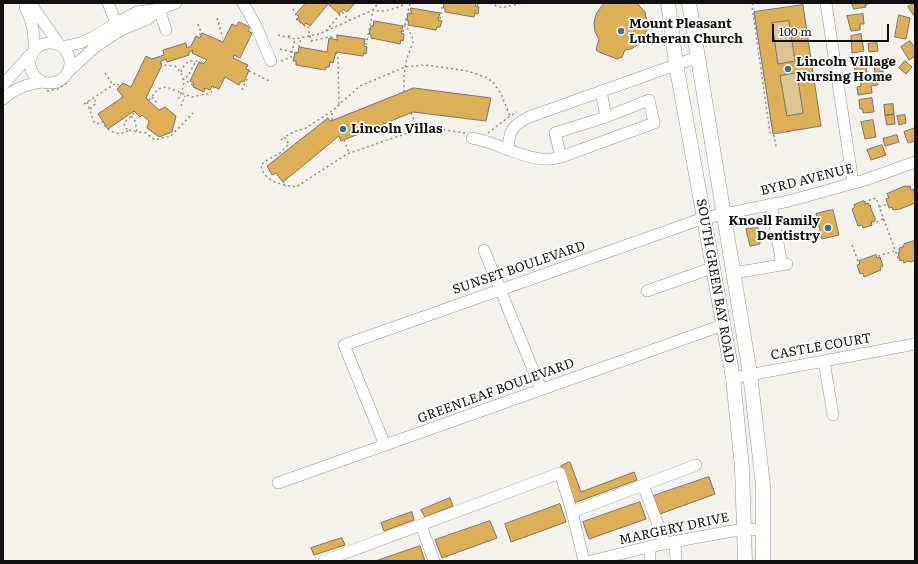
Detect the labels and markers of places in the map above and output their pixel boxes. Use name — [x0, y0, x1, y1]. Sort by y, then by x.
place label: Mount Pleasant Lutheran Church — [629, 16, 743, 47]
marker: Mount Pleasant Lutheran Church — [616, 26, 626, 36]
place label: Lincoln Village Nursing Home — [796, 54, 896, 85]
marker: Lincoln Village Nursing Home — [783, 64, 793, 74]
place label: Lincoln Villas — [351, 121, 442, 137]
marker: Lincoln Villas — [338, 124, 348, 134]
place label: Knoell Family Dentistry — [728, 213, 820, 244]
marker: Knoell Family Dentistry — [823, 223, 833, 233]

